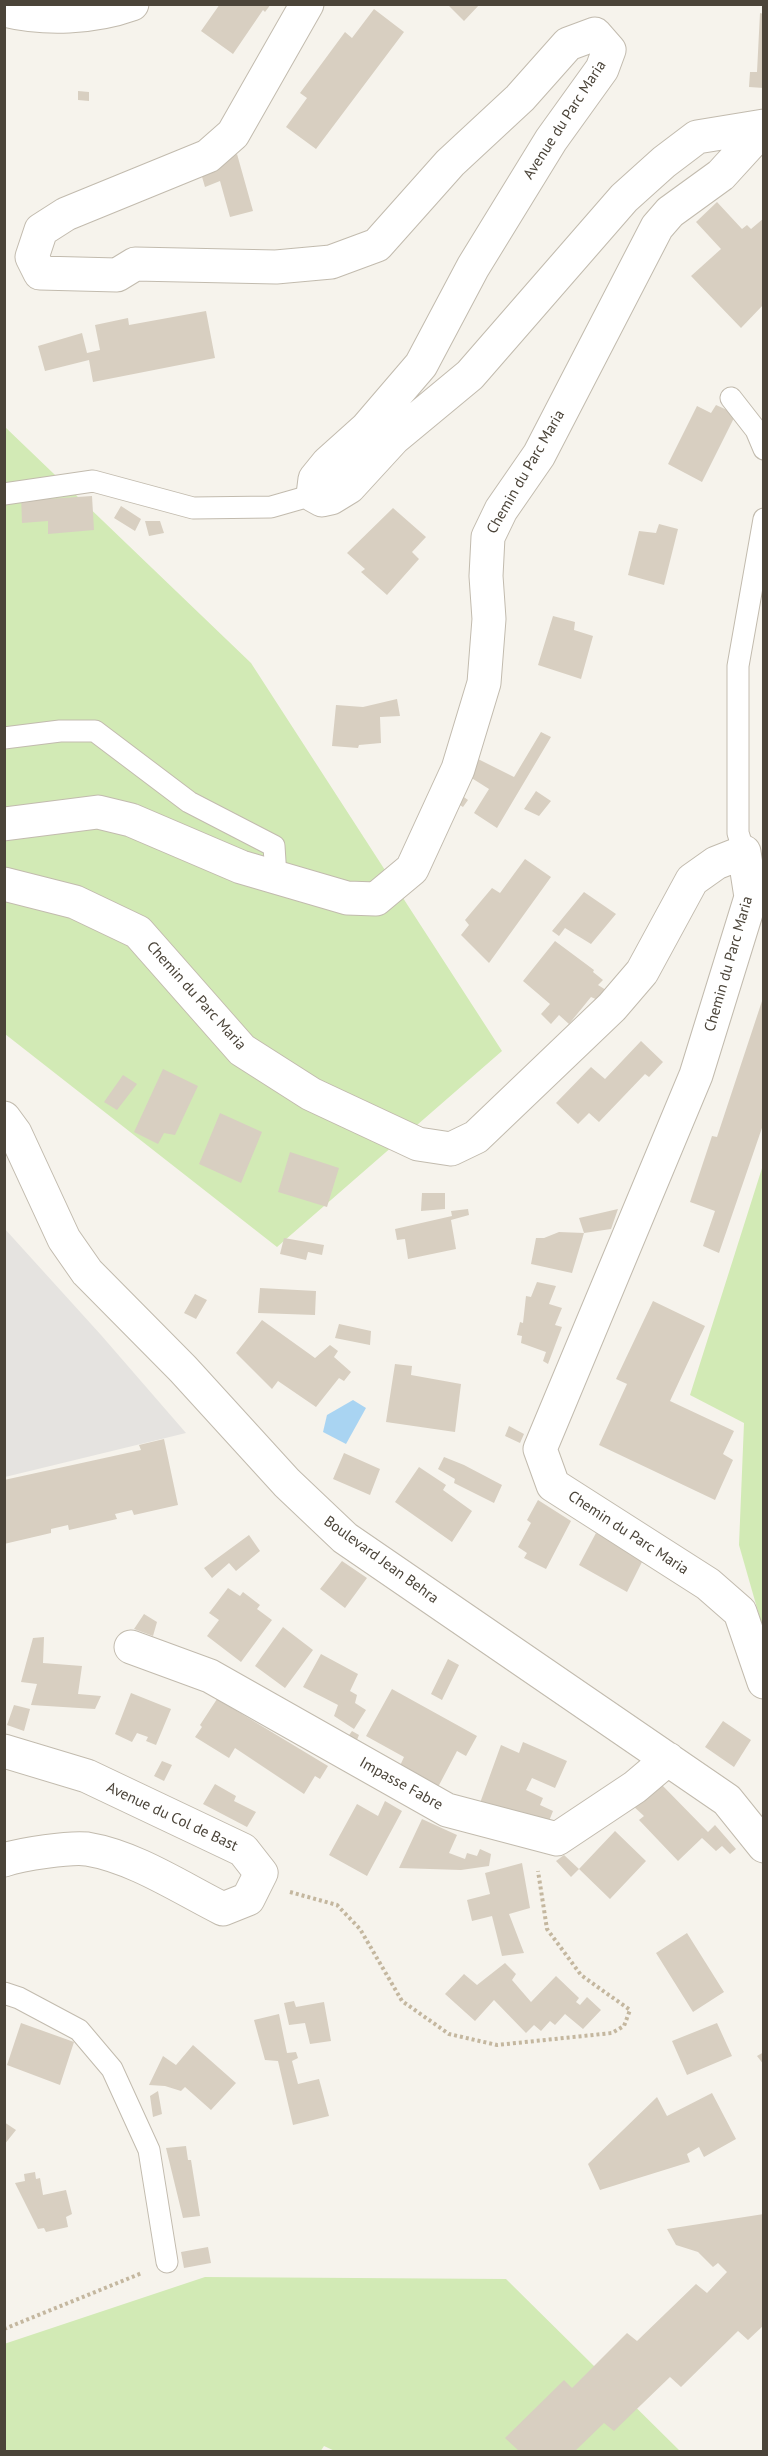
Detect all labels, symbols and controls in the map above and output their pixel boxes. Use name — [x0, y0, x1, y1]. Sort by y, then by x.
street label: Avenue du Parc Maria — [520, 57, 610, 183]
street label: Chemin du Parc Maria — [483, 407, 569, 537]
street label: Chemin du Parc Maria — [701, 894, 757, 1034]
street label: Chemin du Parc Maria — [142, 938, 250, 1054]
street label: Chemin du Parc Maria — [564, 1487, 692, 1579]
street label: Boulevard Jean Behra — [320, 1512, 442, 1608]
street label: Impasse Fabre — [356, 1754, 446, 1814]
street label: Avenue du Col de Bast — [103, 1779, 241, 1855]

